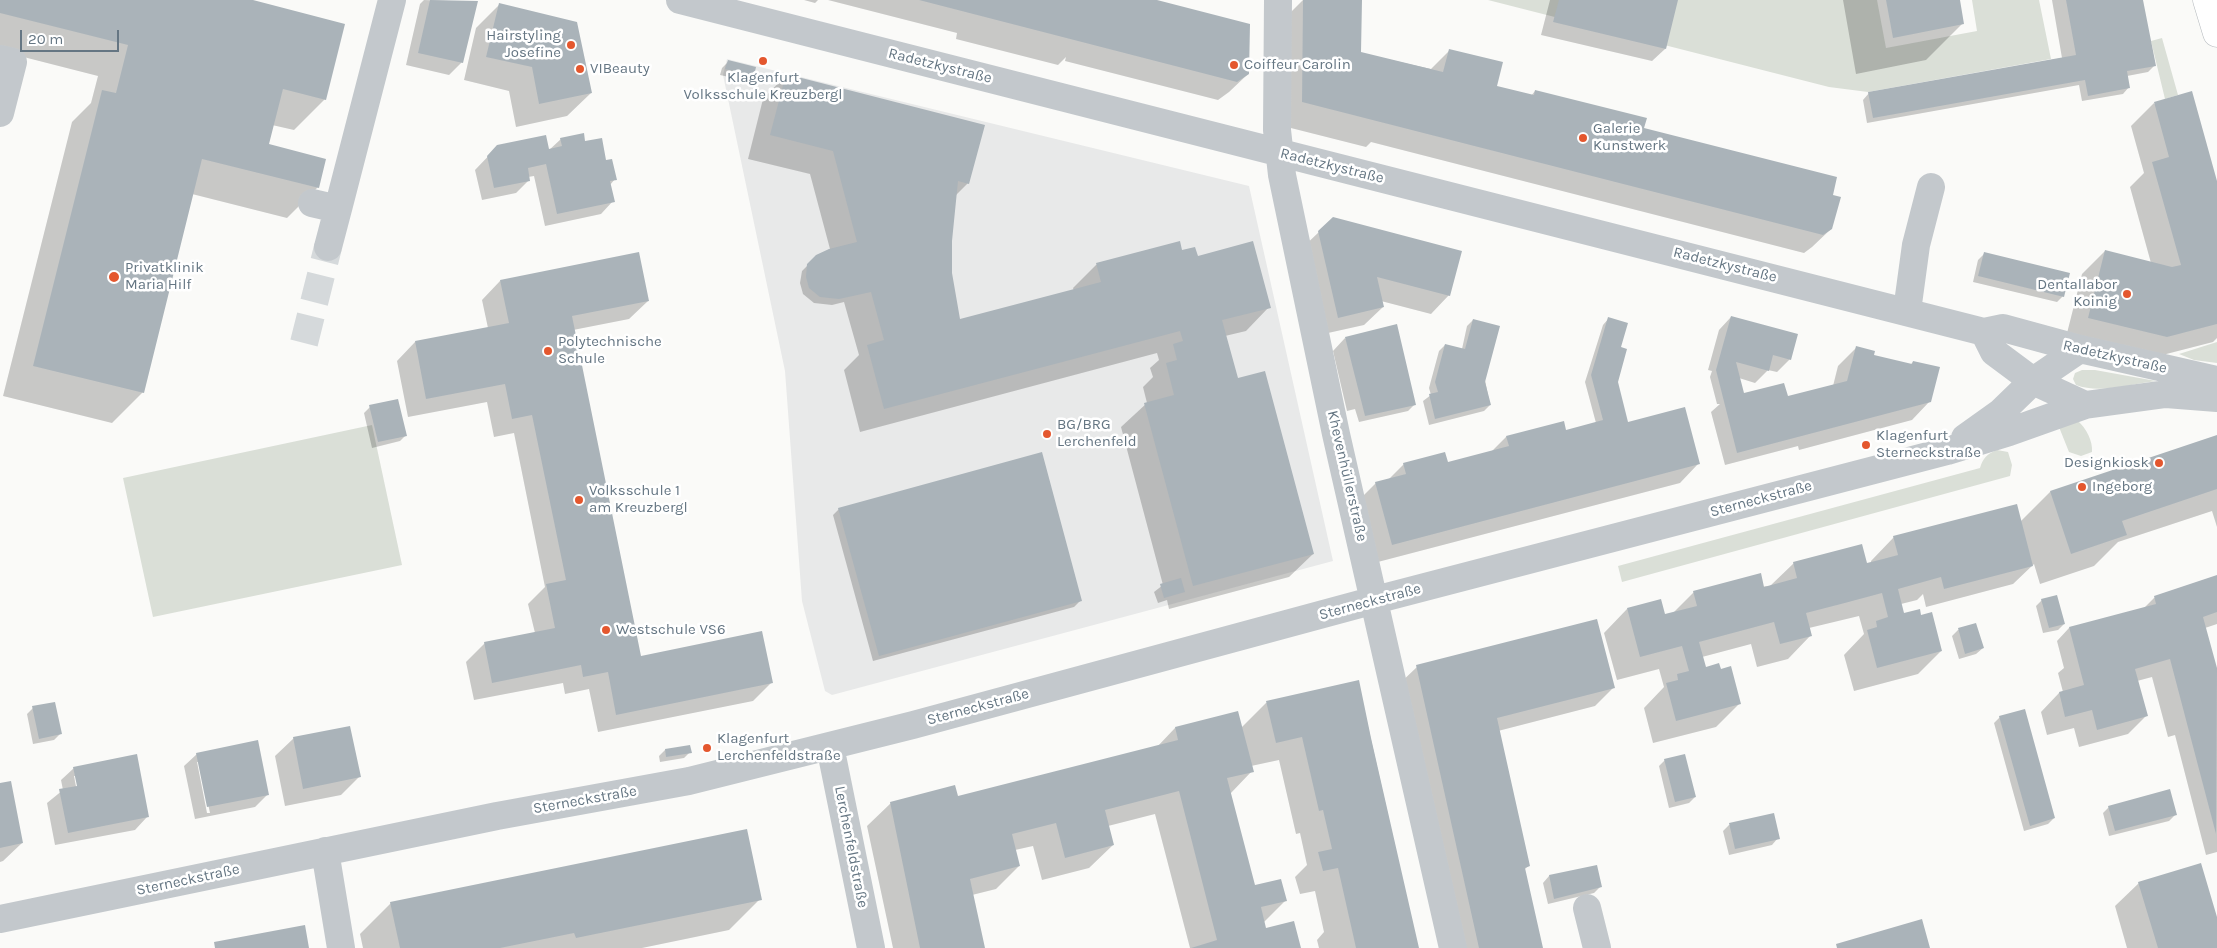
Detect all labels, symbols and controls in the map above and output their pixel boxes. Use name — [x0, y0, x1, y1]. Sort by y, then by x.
scale bar — [22, 20, 121, 52]
place label: Hairstyling Josefine — [486, 27, 561, 62]
text: 20 m — [28, 30, 63, 48]
marker: Hairstyling Josefine — [565, 39, 577, 51]
street label: Radetzkystraße — [886, 44, 994, 88]
marker: Klagenfurt Volksschule Kreuzbergl — [757, 55, 769, 67]
place label: Coiffeur Carolin — [1244, 56, 1351, 74]
marker: Coiffeur Carolin — [1228, 59, 1240, 71]
place label: VIBeauty — [590, 60, 650, 78]
marker: VIBeauty — [574, 63, 586, 75]
place label: Klagenfurt Volksschule Kreuzbergl — [684, 69, 842, 104]
place label: Galerie Kunstwerk — [1593, 120, 1666, 155]
marker: Galerie Kunstwerk — [1577, 132, 1589, 144]
street label: Radetzkystraße — [1278, 144, 1386, 188]
street label: Radetzkystraße — [1671, 243, 1779, 287]
place label: Privatklinik Maria Hilf — [125, 259, 204, 294]
marker: Privatklinik Maria Hilf — [107, 270, 121, 284]
place label: Dentallabor Koinig — [2037, 276, 2117, 311]
marker: Dentallabor Koinig — [2121, 288, 2133, 300]
place label: Polytechnische Schule — [558, 333, 662, 368]
street label: Radetzkystraße — [2061, 336, 2169, 378]
marker: Polytechnische Schule — [542, 345, 554, 357]
street label: Khevenhüllerstraße — [1323, 409, 1371, 543]
place label: BG/BRG Lerchenfeld — [1057, 416, 1137, 451]
place label: Klagenfurt Sterneckstraße — [1876, 427, 1981, 462]
marker: BG/BRG Lerchenfeld — [1041, 428, 1053, 440]
marker: Klagenfurt Sterneckstraße — [1860, 439, 1872, 451]
place label: Designkiosk — [2064, 454, 2149, 472]
marker: Designkiosk — [2153, 457, 2165, 469]
street label: Sterneckstraße — [1708, 477, 1814, 521]
place label: Ingeborg — [2092, 478, 2152, 496]
marker: Ingeborg — [2076, 481, 2088, 493]
place label: Volksschule 1 am Kreuzbergl — [589, 482, 688, 517]
marker: Volksschule 1 am Kreuzbergl — [573, 494, 585, 506]
street label: Sterneckstraße — [1317, 580, 1423, 624]
place label: Westschule VS6 — [616, 621, 725, 639]
marker: Westschule VS6 — [600, 624, 612, 636]
street label: Sterneckstraße — [925, 685, 1031, 729]
place label: Klagenfurt Lerchenfeldstraße — [717, 730, 841, 765]
marker: Klagenfurt Lerchenfeldstraße — [701, 742, 713, 754]
street label: Sterneckstraße — [532, 782, 638, 818]
street label: Lerchenfeldstraße — [830, 785, 872, 909]
street label: Sterneckstraße — [135, 860, 241, 900]

